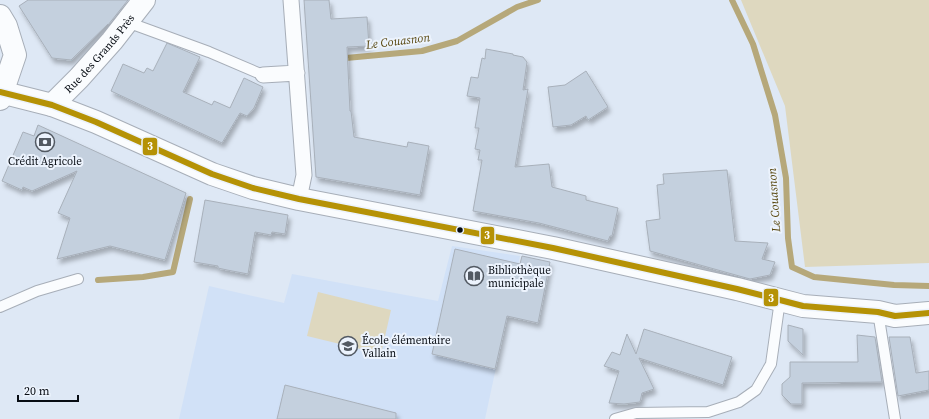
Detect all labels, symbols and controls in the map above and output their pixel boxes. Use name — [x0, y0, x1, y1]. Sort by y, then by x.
street label: Rue des Grands Près — [61, 11, 138, 96]
water label: Le Couasnon — [364, 29, 431, 53]
bank icon: Crédit Agricole — [34, 131, 56, 153]
line badge: 3 — [142, 137, 158, 156]
text: 3 — [147, 139, 153, 154]
place label: Crédit Agricole — [8, 154, 82, 169]
water label: Le Couasnon — [764, 167, 784, 234]
unlabelled marker — [455, 225, 465, 235]
line badge: 3 — [480, 226, 495, 245]
text: 3 — [484, 228, 490, 243]
place label: Bibliothèque municipale — [488, 263, 551, 291]
library icon: Bibliothèque municipale — [463, 265, 485, 287]
line badge: 3 — [763, 288, 779, 307]
text: 3 — [768, 291, 774, 306]
place label: École élémentaire Vallain — [362, 333, 451, 361]
school or university icon: École élémentaire Vallain — [337, 335, 359, 357]
scale bar — [18, 377, 78, 403]
text: 20 m — [24, 383, 50, 399]

